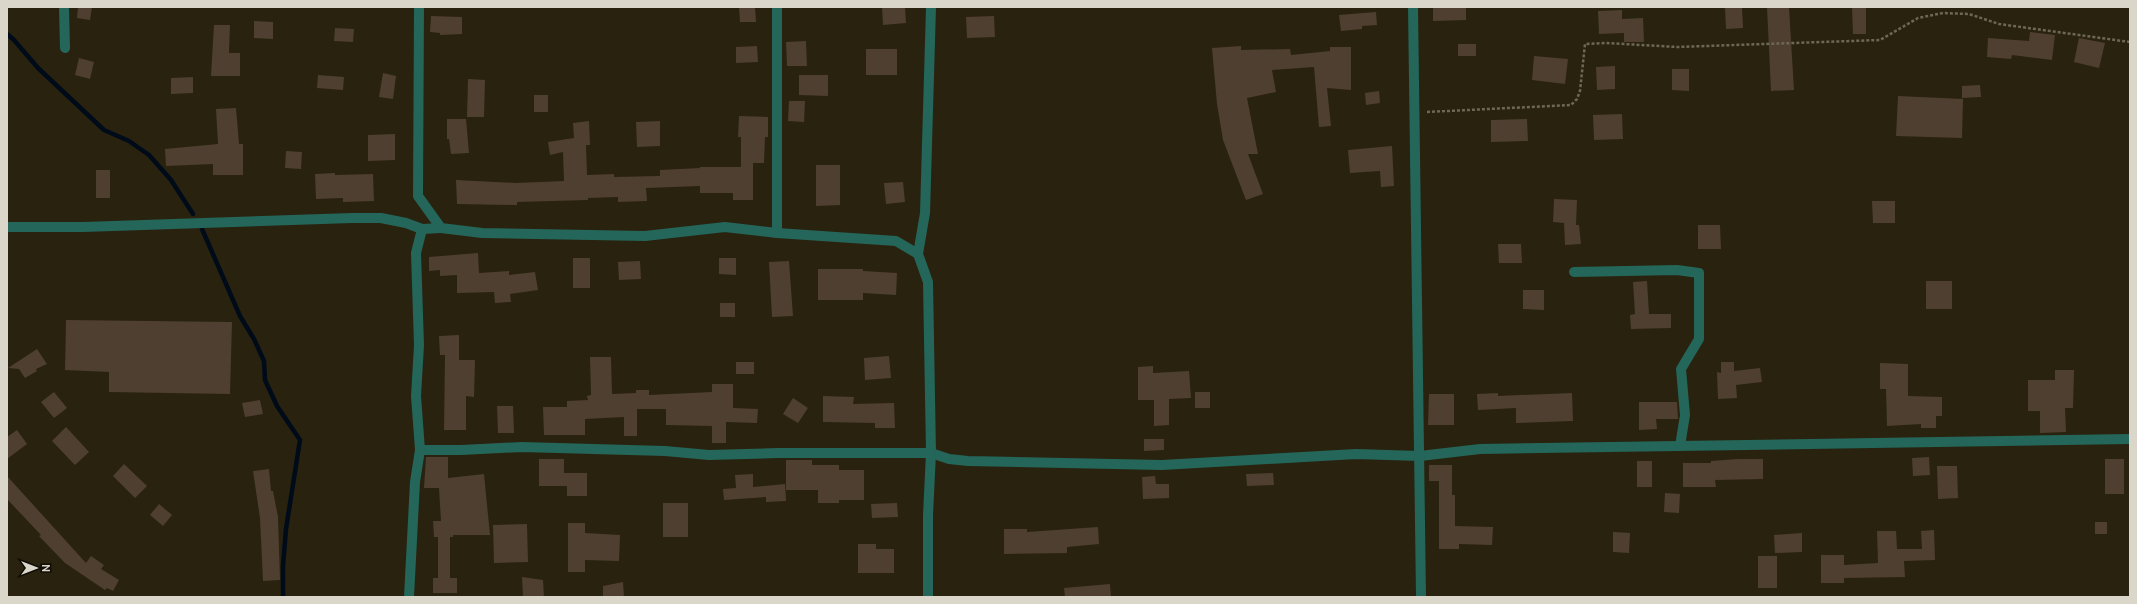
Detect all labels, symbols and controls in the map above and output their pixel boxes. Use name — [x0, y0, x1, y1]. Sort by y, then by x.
north arrow — [16, 548, 56, 588]
text: N — [40, 564, 52, 572]

